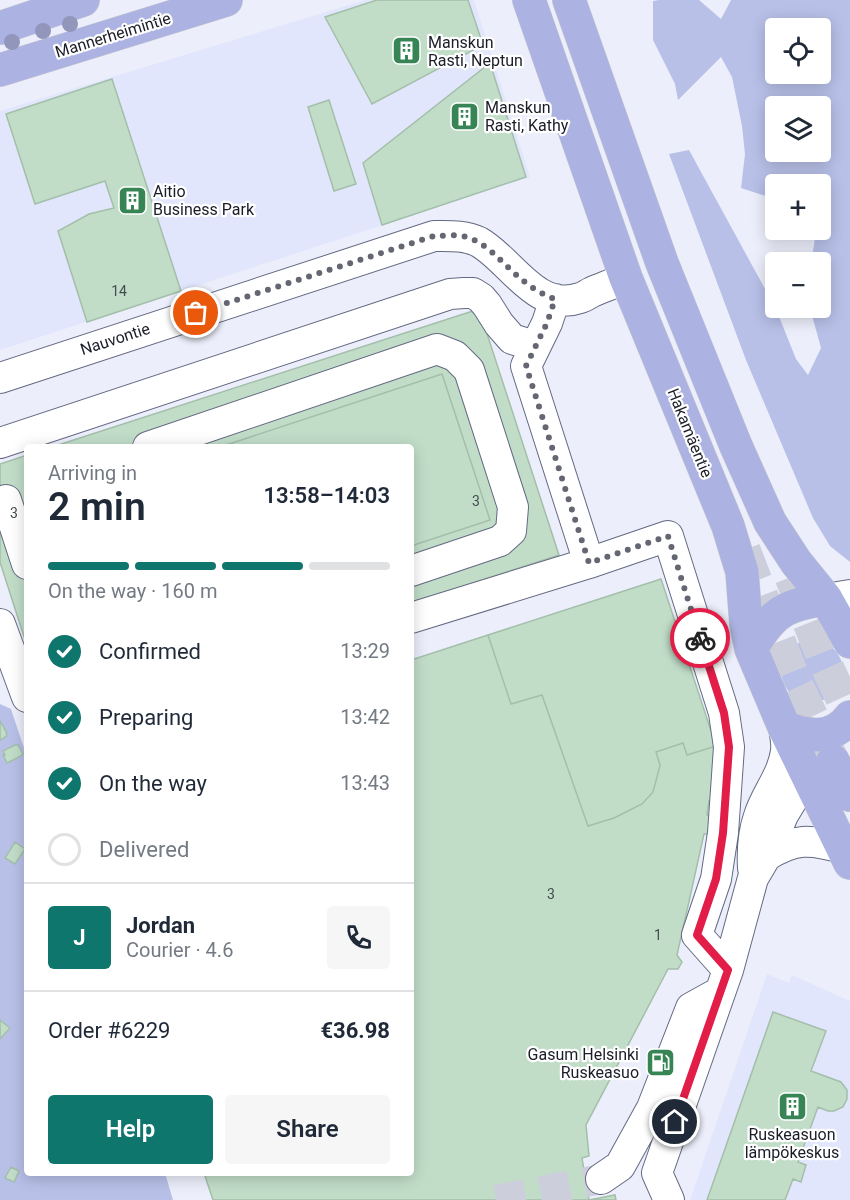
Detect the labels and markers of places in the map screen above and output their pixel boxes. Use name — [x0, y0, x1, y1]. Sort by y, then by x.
place label: Manskun Rasti, Neptun — [428, 33, 523, 70]
building icon: Manskun Rasti, Neptun — [391, 35, 423, 67]
place label: Manskun Rasti, Kathy — [485, 98, 569, 135]
building icon: Manskun Rasti, Kathy — [448, 100, 480, 132]
place label: Aitio Business Park — [153, 182, 255, 219]
building icon: Aitio Business Park — [116, 184, 148, 216]
pin — [170, 287, 221, 338]
place label: Gasum Helsinki Ruskeasuo — [528, 1045, 639, 1082]
fuel station icon: Gasum Helsinki Ruskeasuo — [644, 1047, 676, 1079]
building icon: Ruskeasuon lämpökeskus — [776, 1090, 808, 1122]
pin — [649, 1096, 700, 1147]
place label: Ruskeasuon lämpökeskus — [745, 1125, 839, 1162]

